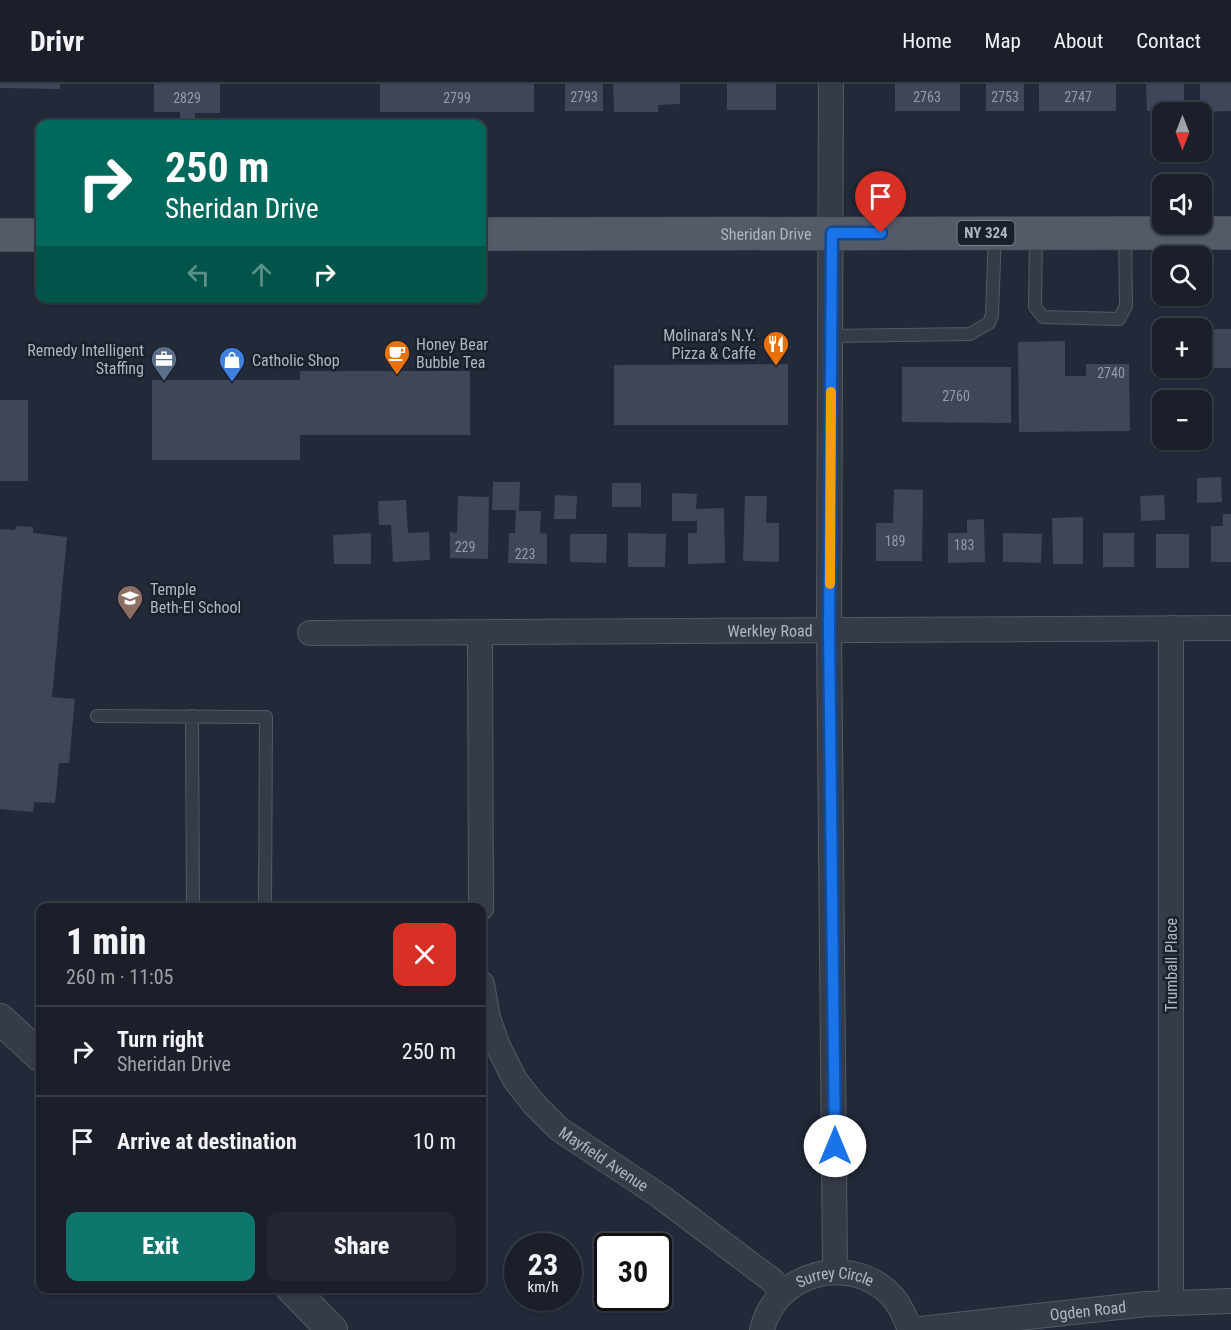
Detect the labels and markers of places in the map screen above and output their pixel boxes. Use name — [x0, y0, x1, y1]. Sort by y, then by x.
pin — [855, 171, 906, 233]
place label: Molinara's N.Y. Pizza & Caffe — [663, 326, 756, 363]
restaurant icon: Molinara's N.Y. Pizza & Caffe — [761, 329, 791, 367]
place label: Honey Bear Bubble Tea — [416, 335, 488, 372]
cafe icon: Honey Bear Bubble Tea — [382, 338, 412, 376]
place label: Remedy Intelligent Staffing — [27, 341, 144, 378]
office icon: Remedy Intelligent Staffing — [149, 344, 179, 382]
shop icon: Catholic Shop — [217, 345, 247, 383]
place label: Catholic Shop — [252, 351, 340, 370]
place label: Temple Beth-El School — [150, 580, 241, 617]
school or university icon: Temple Beth-El School — [115, 583, 145, 621]

